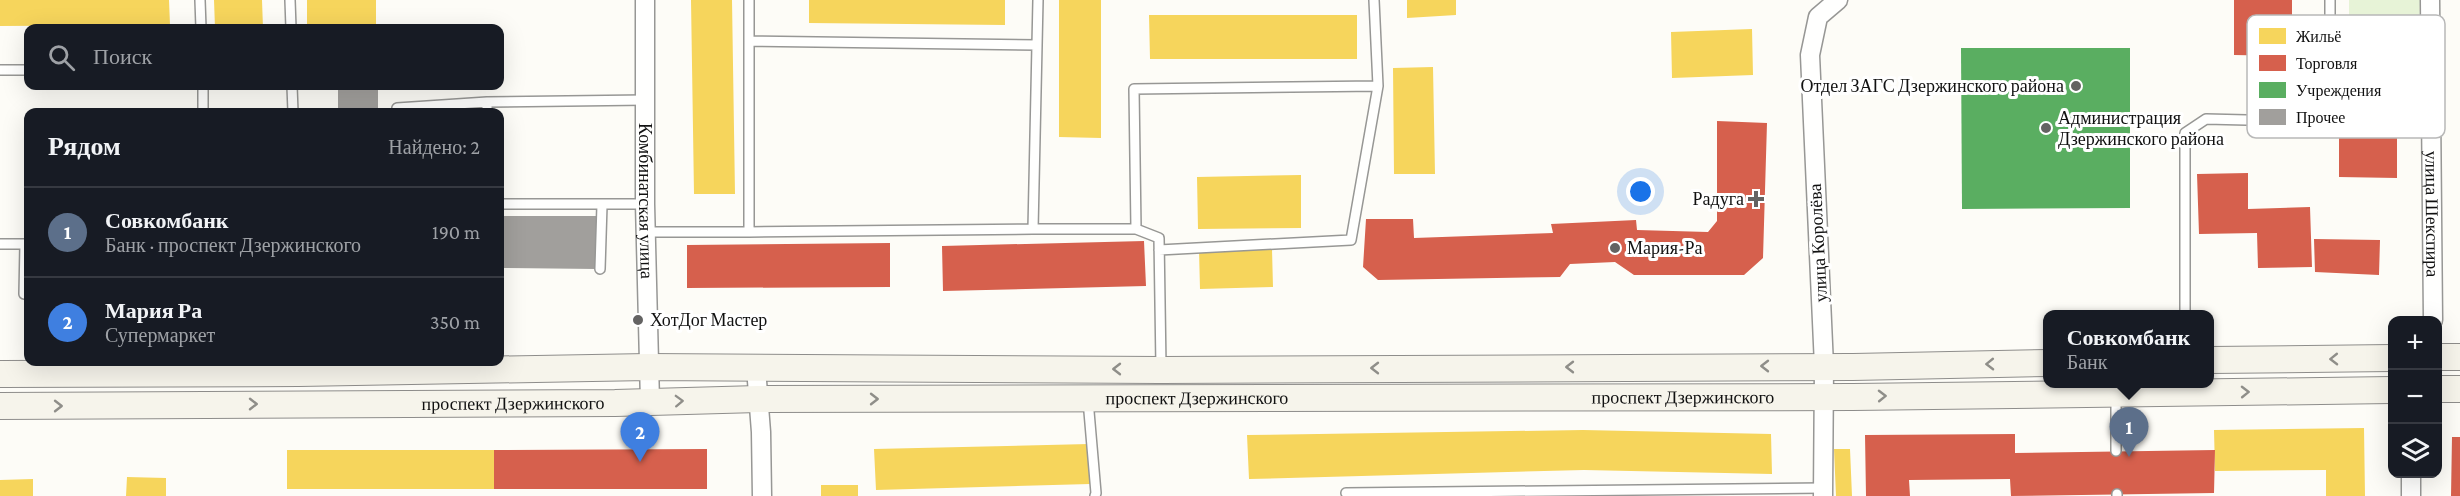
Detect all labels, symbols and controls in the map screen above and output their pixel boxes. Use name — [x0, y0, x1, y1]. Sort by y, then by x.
legend — [2247, 15, 2445, 138]
search box — [24, 24, 504, 90]
text: Жильё — [2296, 28, 2341, 45]
icon: search — [45, 41, 78, 74]
text: Поиск — [93, 44, 152, 69]
text: Торговля — [2296, 55, 2358, 73]
place label: Отдел ЗАГС Дзержинского района — [1800, 76, 2064, 96]
marker: Отдел ЗАГС Дзержинского района — [2069, 79, 2083, 93]
text: Учреждения — [2296, 82, 2382, 100]
place label: Администрация Дзержинского района — [2058, 108, 2224, 149]
text: Прочее — [2296, 109, 2345, 127]
marker: Администрация Дзержинского района — [2039, 121, 2053, 135]
street label: Комбинатская улица — [635, 123, 657, 279]
text: Рядом — [48, 132, 121, 161]
text: Найдено: 2 — [388, 136, 480, 158]
street label: улица Шекспира — [2421, 151, 2443, 277]
your location — [1626, 177, 1655, 206]
street label: улица Королёва — [1805, 183, 1831, 303]
place label: Радуга — [1692, 189, 1744, 209]
marker: Радуга — [1749, 192, 1763, 206]
text: Совкомбанк — [105, 208, 229, 233]
text: 1 — [64, 221, 71, 243]
text: 190 m — [432, 221, 480, 243]
text: Банк · проспект Дзержинского — [105, 234, 361, 256]
place label: Мария-Ра — [1627, 238, 1702, 258]
marker: Мария-Ра — [1608, 241, 1622, 255]
text: Мария Ра — [105, 298, 202, 323]
place label: ХотДог Мастер — [650, 310, 767, 330]
popup — [2043, 310, 2214, 388]
text: 2 — [62, 311, 73, 333]
text: 350 m — [430, 311, 480, 333]
marker: ХотДог Мастер — [631, 313, 645, 327]
map controls — [2388, 316, 2442, 478]
button: + — [2388, 316, 2442, 370]
text: Супермаркет — [105, 324, 215, 346]
text: Совкомбанк — [2067, 325, 2190, 350]
text: Банк — [2067, 351, 2108, 373]
one-way arrow — [2330, 353, 2339, 365]
one-way arrow — [1985, 358, 1994, 370]
one-way arrow — [1761, 360, 1770, 372]
one-way arrow — [1566, 361, 1575, 373]
one-way arrow — [1371, 362, 1380, 374]
one-way arrow — [1113, 363, 1122, 375]
button: − — [2388, 370, 2442, 424]
one-way arrow — [2241, 386, 2250, 398]
street label: проспект Дзержинского — [1591, 387, 1774, 407]
street label: проспект Дзержинского — [1105, 388, 1288, 408]
one-way arrow — [1878, 390, 1887, 402]
street label: проспект Дзержинского — [422, 393, 604, 414]
one-way arrow — [870, 393, 879, 405]
one-way arrow — [675, 394, 684, 407]
one-way arrow — [249, 398, 258, 410]
one-way arrow — [54, 400, 63, 412]
pin: 1 — [2110, 408, 2148, 457]
pin: 2 — [620, 412, 660, 462]
button: layers — [2388, 424, 2442, 478]

